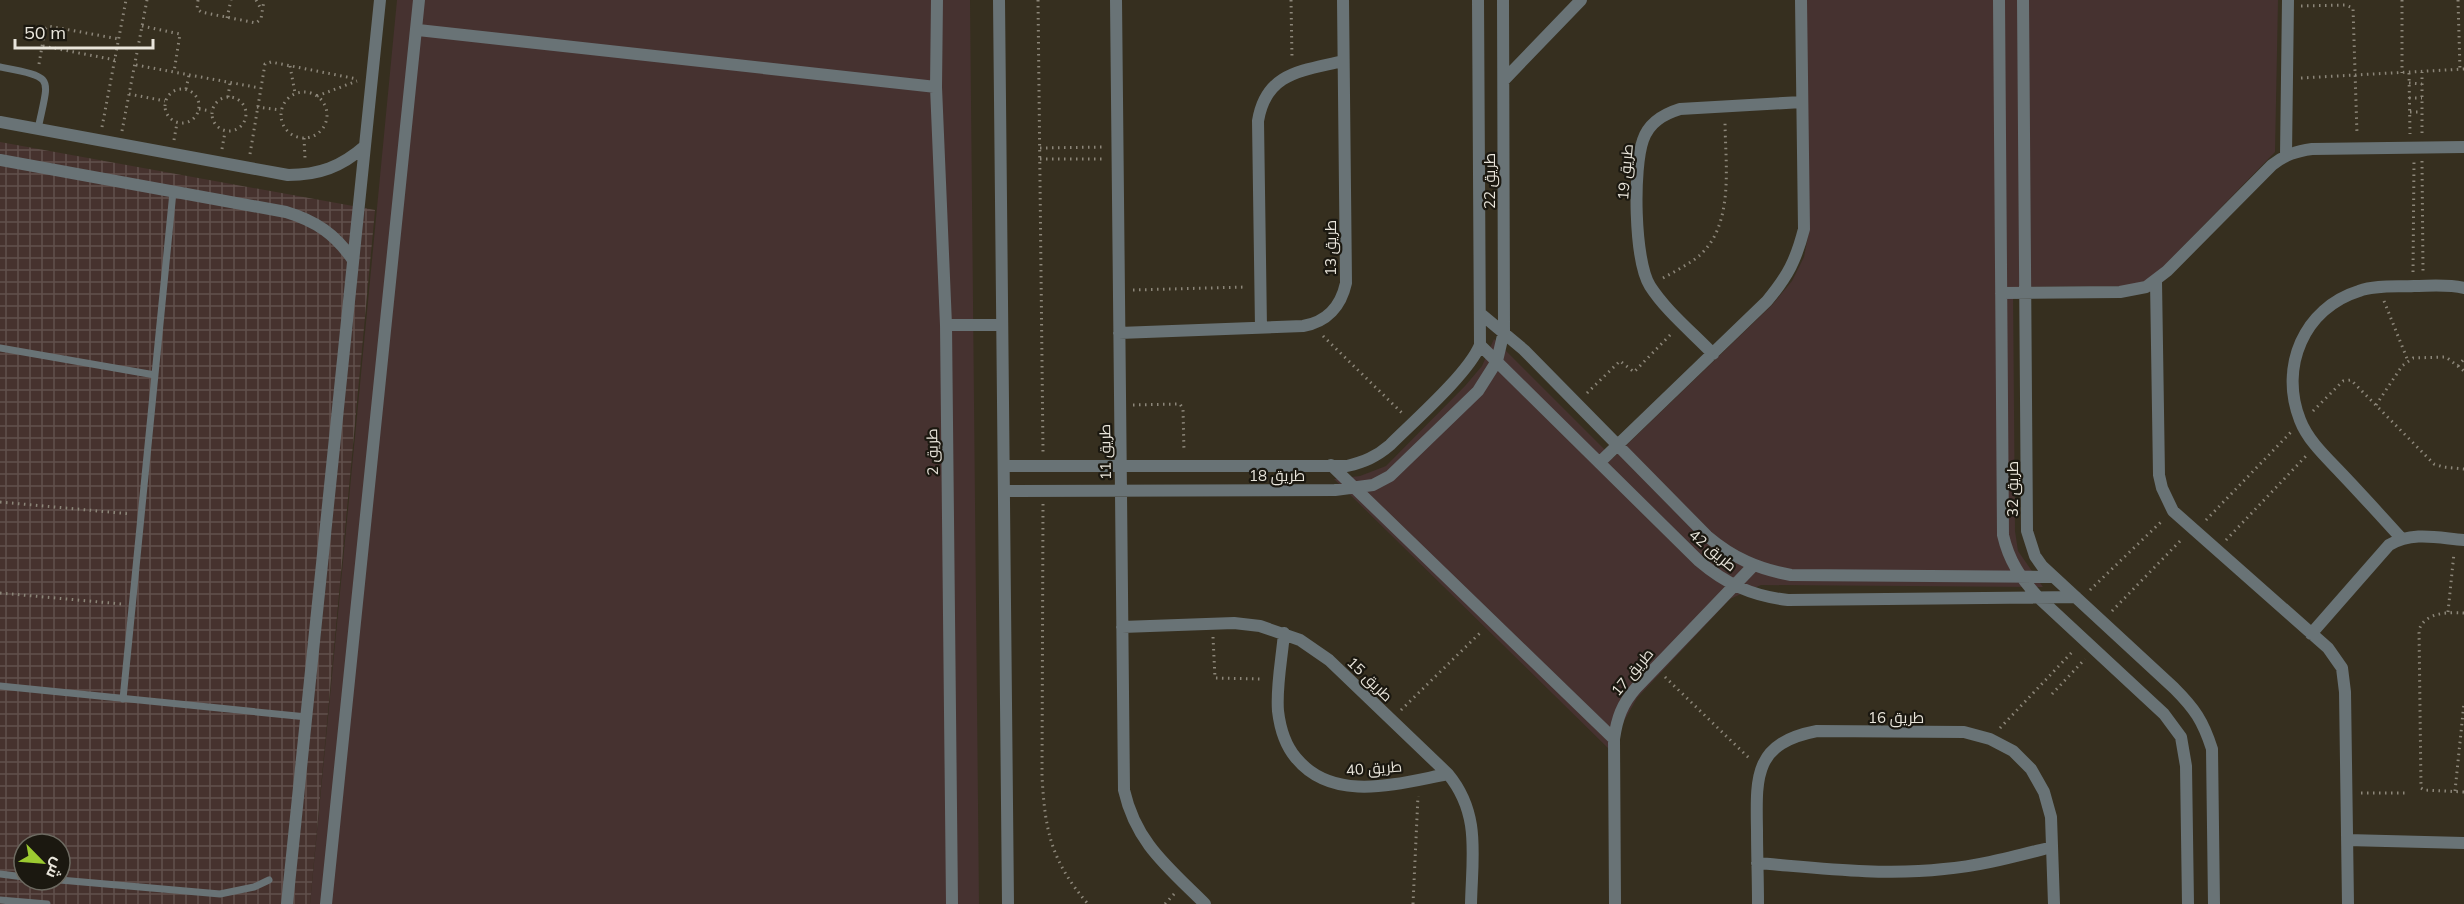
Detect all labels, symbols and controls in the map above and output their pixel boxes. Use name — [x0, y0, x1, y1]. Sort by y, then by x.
scale bar — [15, 12, 153, 50]
text: 50 m — [24, 21, 66, 44]
street label: طريق 19 — [1613, 143, 1638, 201]
street label: طريق 22 — [1480, 153, 1500, 209]
street label: طريق 13 — [1321, 220, 1341, 276]
street label: طريق 11 — [1095, 424, 1116, 480]
street label: طريق 2 — [922, 428, 943, 476]
street label: طريق 32 — [2003, 461, 2023, 517]
street label: طريق 18 — [1249, 466, 1305, 486]
street label: طريق 42 — [1685, 525, 1741, 576]
street label: طريق 17 — [1607, 644, 1658, 700]
street label: طريق 15 — [1342, 653, 1397, 706]
street label: طريق 16 — [1868, 708, 1924, 728]
street label: طريق 40 — [1345, 757, 1403, 780]
north arrow — [12, 832, 72, 892]
text: ش — [42, 855, 69, 882]

